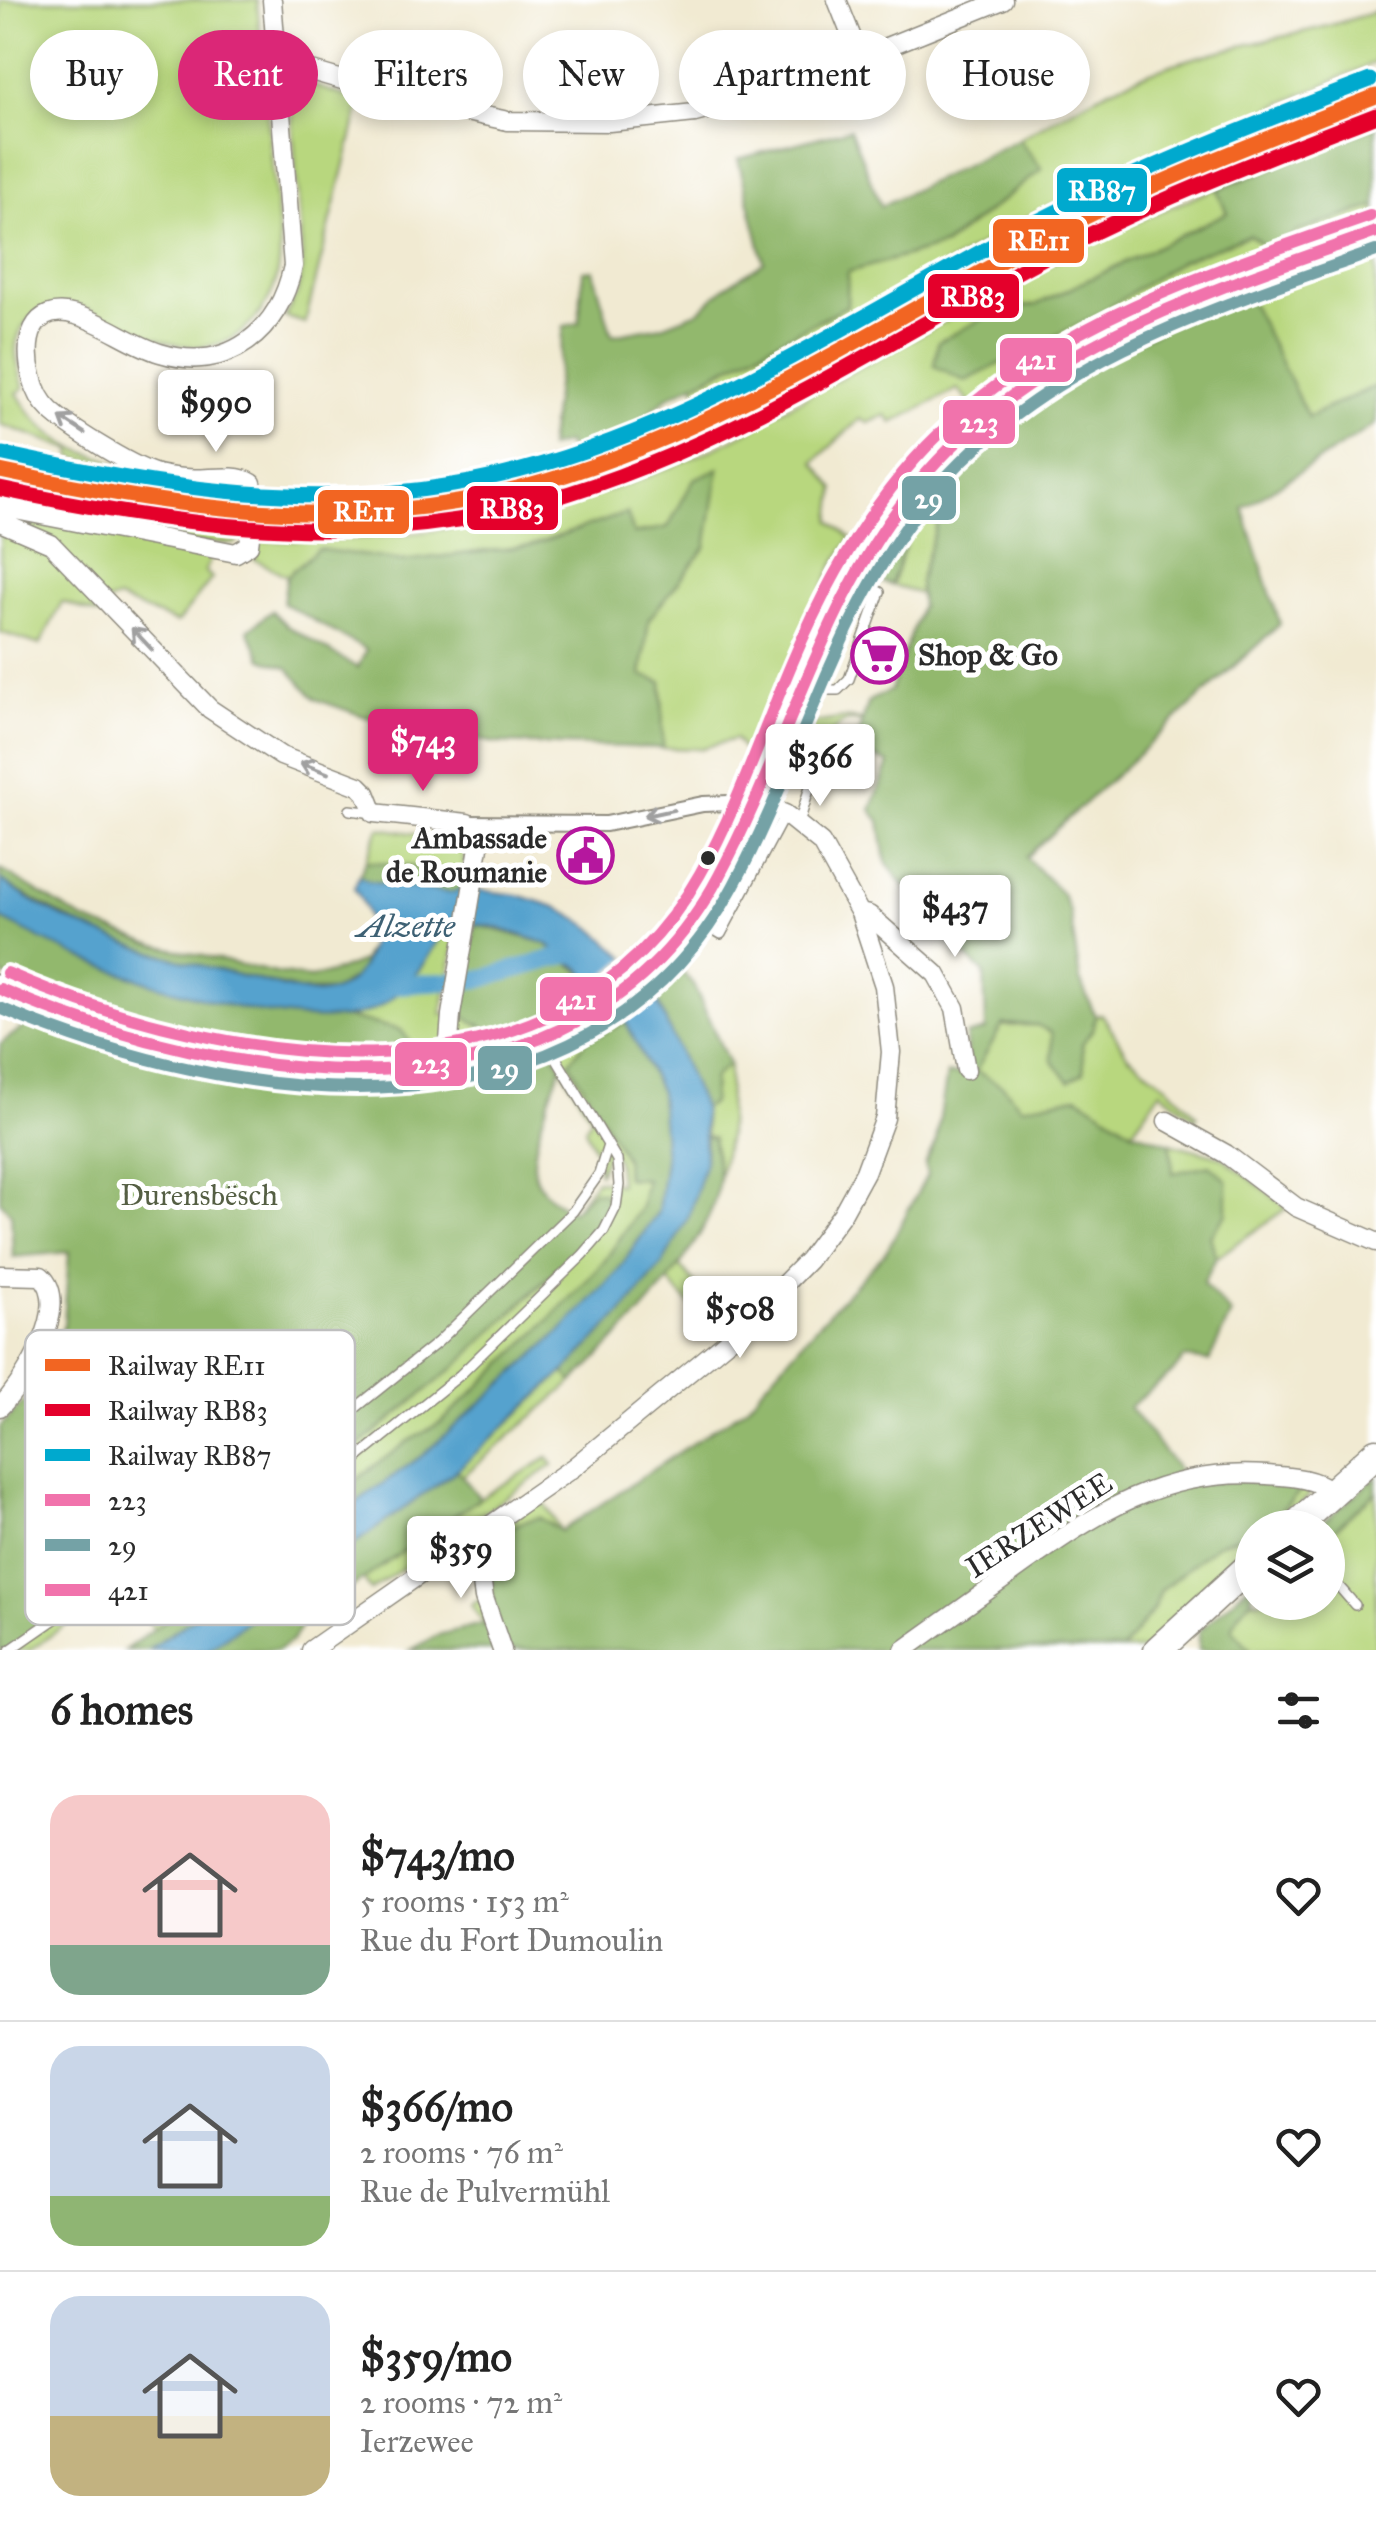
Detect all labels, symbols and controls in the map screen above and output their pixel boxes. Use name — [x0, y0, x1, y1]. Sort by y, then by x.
chip: Buy — [30, 30, 158, 120]
chip: Rent — [178, 30, 318, 120]
chip: Filters — [338, 30, 503, 120]
chip: New — [523, 30, 659, 120]
chip: Apartment — [679, 30, 906, 120]
chip: House — [926, 30, 1090, 120]
line badge: RB87 — [1055, 166, 1149, 214]
text: RB87 — [1068, 173, 1136, 208]
line badge: RE11 — [991, 217, 1086, 265]
text: RE11 — [1008, 223, 1070, 258]
line badge: RB83 — [926, 272, 1021, 320]
text: RB83 — [941, 279, 1005, 314]
line badge: 421 — [998, 336, 1074, 384]
text: 421 — [1016, 342, 1056, 377]
pin: $990 — [157, 370, 275, 455]
text: $990 — [180, 383, 252, 422]
line badge: 223 — [941, 398, 1017, 446]
text: 223 — [960, 405, 998, 440]
one-way arrow — [59, 414, 87, 435]
line badge: 29 — [900, 474, 958, 522]
text: 29 — [915, 481, 943, 516]
line badge: RB83 — [465, 484, 560, 532]
line badge: RE11 — [316, 488, 411, 536]
text: RB83 — [480, 491, 544, 526]
text: RE11 — [333, 494, 395, 529]
supermarket icon: Shop & Go — [849, 625, 909, 685]
one-way arrow — [131, 627, 154, 652]
place label: Shop & Go — [918, 637, 1058, 673]
pin: $743 — [364, 709, 482, 794]
text: $743 — [390, 722, 456, 761]
pin: $366 — [761, 724, 879, 809]
text: $366 — [788, 737, 852, 776]
one-way arrow — [299, 758, 330, 776]
one-way arrow — [644, 804, 676, 823]
place label: Ambassade de Roumanie — [386, 820, 548, 890]
public building icon: Ambassade de Roumanie — [556, 825, 616, 885]
unlabelled marker — [698, 848, 718, 868]
pin: $437 — [896, 875, 1014, 960]
text: $437 — [922, 888, 988, 927]
water label: Alzette — [354, 907, 456, 946]
line badge: 421 — [538, 975, 614, 1023]
text: 421 — [556, 982, 596, 1017]
line badge: 223 — [393, 1040, 469, 1088]
line badge: 29 — [476, 1044, 534, 1092]
text: 223 — [412, 1046, 450, 1081]
text: 29 — [491, 1051, 519, 1086]
park label: Durensbësch — [120, 1177, 278, 1213]
pin: $508 — [681, 1276, 799, 1361]
text: $508 — [705, 1289, 775, 1328]
legend — [25, 1330, 355, 1625]
text: Railway RE11 — [108, 1348, 265, 1383]
text: Railway RB83 — [108, 1393, 268, 1428]
text: Railway RB87 — [108, 1438, 271, 1473]
street label: IERZEWEE — [959, 1464, 1119, 1586]
text: 223 — [108, 1483, 147, 1518]
map controls — [1235, 1510, 1345, 1620]
button: layers — [1235, 1510, 1345, 1620]
pin: $359 — [402, 1516, 520, 1601]
text: 29 — [108, 1528, 137, 1563]
text: $359 — [429, 1529, 493, 1568]
text: 421 — [108, 1573, 148, 1608]
icon: filters — [1271, 1683, 1326, 1738]
text: 6 homes — [50, 1684, 193, 1736]
text: $743/mo — [360, 1830, 515, 1882]
icon: home — [130, 1835, 250, 1955]
icon: heart — [1271, 1868, 1326, 1923]
text: 5 rooms · 153 m² — [360, 1882, 569, 1921]
text: Rue du Fort Dumoulin — [360, 1921, 663, 1960]
text: $366/mo — [360, 2081, 513, 2133]
icon: home — [130, 2086, 250, 2206]
icon: heart — [1271, 2119, 1326, 2174]
text: 2 rooms · 76 m² — [360, 2133, 563, 2172]
text: Rue de Pulvermühl — [360, 2172, 610, 2211]
text: $359/mo — [360, 2331, 512, 2383]
icon: home — [130, 2336, 250, 2456]
icon: heart — [1271, 2369, 1326, 2424]
text: 2 rooms · 72 m² — [360, 2383, 562, 2422]
text: Ierzewee — [360, 2422, 474, 2461]

